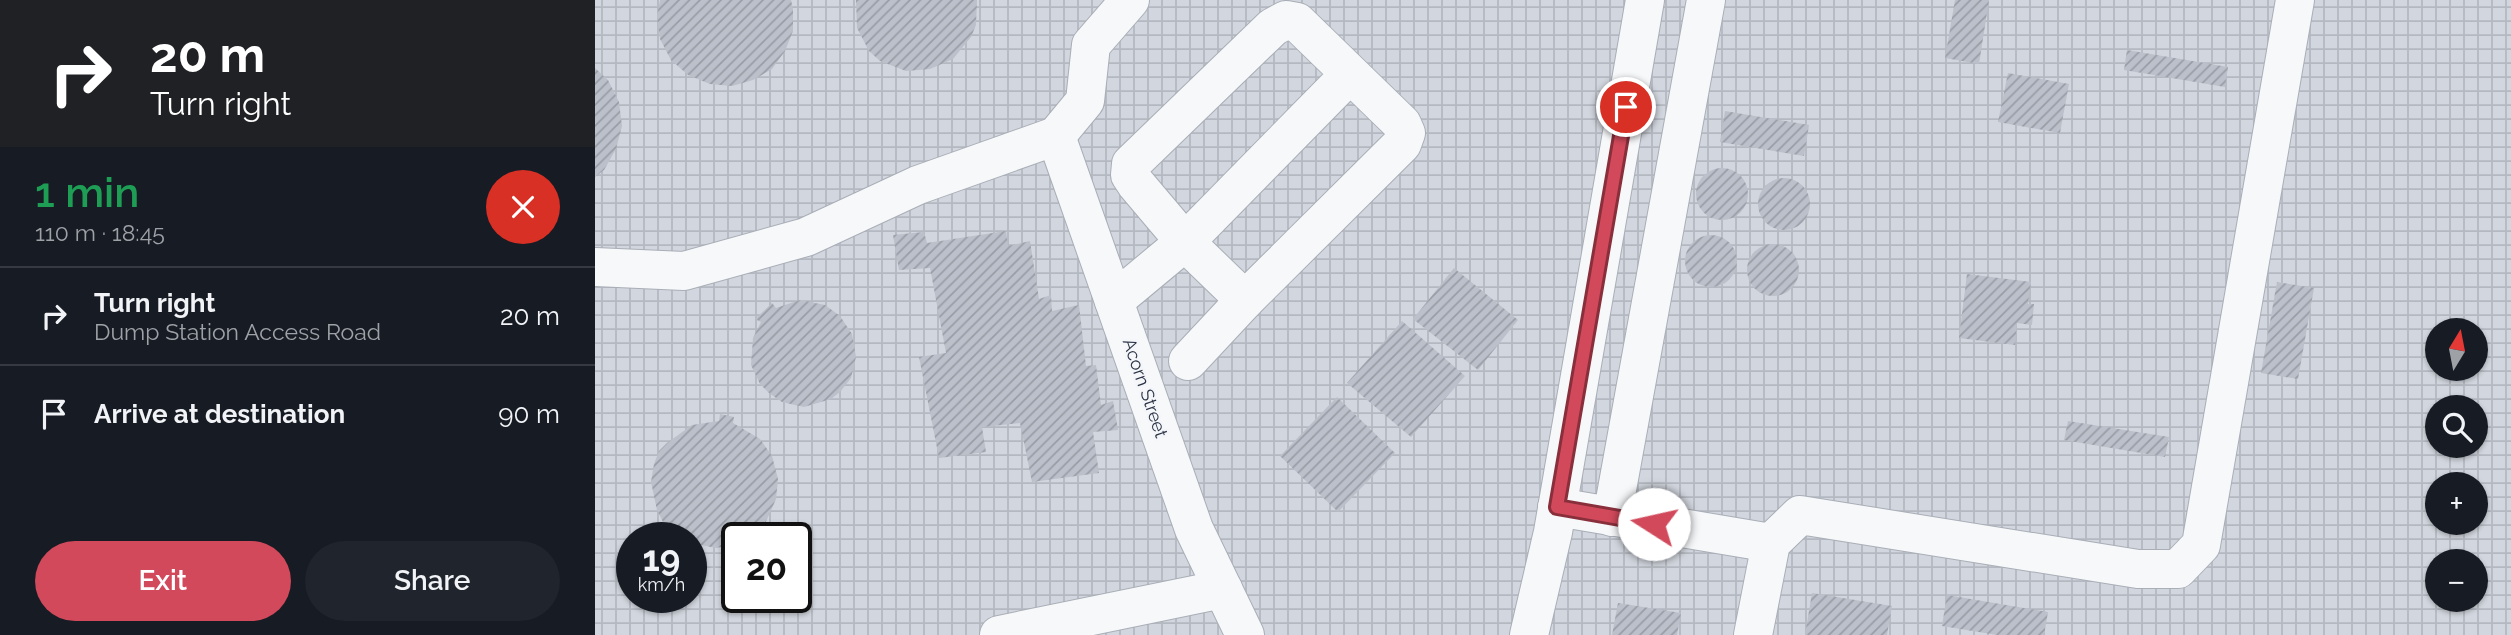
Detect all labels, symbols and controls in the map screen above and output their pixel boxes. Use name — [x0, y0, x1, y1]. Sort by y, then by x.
text: 20 m — [150, 26, 265, 83]
icon: right — [35, 28, 126, 119]
pin — [1596, 77, 1656, 137]
text: Turn right — [150, 85, 291, 122]
icon: arrive — [1607, 88, 1645, 126]
text: 1 min — [35, 168, 139, 217]
button: close — [486, 170, 560, 244]
text: 110 m · 18:45 — [35, 219, 165, 246]
text: Turn right — [94, 288, 215, 318]
icon: right — [35, 297, 73, 335]
text: 20 m — [500, 301, 560, 331]
text: Dump Station Access Road — [94, 318, 381, 345]
north arrow — [2425, 318, 2489, 382]
map controls — [2425, 318, 2488, 612]
street label: Acorn Street — [1119, 335, 1172, 440]
icon: arrive — [35, 395, 73, 433]
button: search — [2425, 395, 2488, 458]
text: Arrive at destination — [94, 399, 345, 429]
text: 90 m — [498, 399, 560, 429]
button: + — [2425, 472, 2488, 535]
position arrow — [1617, 487, 1691, 561]
speed limit sign: 20 — [721, 522, 812, 613]
text: 19 — [643, 538, 680, 579]
button: Exit — [35, 541, 291, 621]
button: Share — [305, 541, 560, 621]
button: − — [2425, 549, 2488, 612]
text: km/h — [638, 574, 685, 595]

